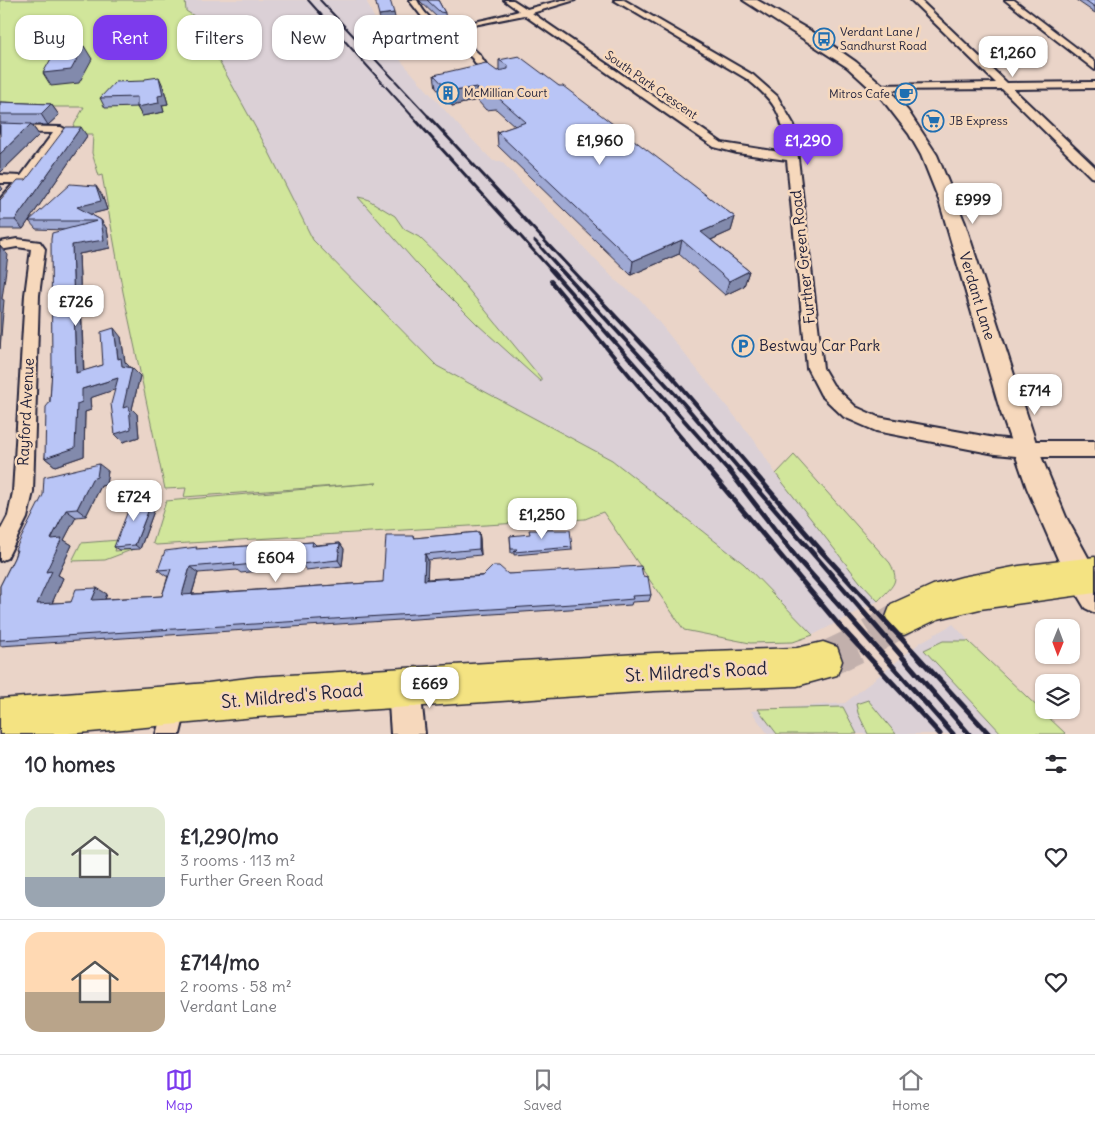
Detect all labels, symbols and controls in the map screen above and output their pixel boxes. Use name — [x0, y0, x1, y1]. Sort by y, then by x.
chip: Buy — [15, 15, 83, 60]
chip: Rent — [93, 15, 167, 60]
chip: Filters — [177, 15, 262, 60]
chip: New — [272, 15, 344, 60]
chip: Apartment — [354, 15, 477, 60]
place label: Verdant Lane / Sandhurst Road — [840, 24, 927, 53]
bus stop icon: Verdant Lane / Sandhurst Road — [812, 27, 836, 51]
pin: £1,260 — [972, 36, 1054, 78]
text: £1,260 — [990, 42, 1036, 62]
street label: South Park Crescent — [602, 47, 700, 122]
building icon: McMillian Court — [436, 81, 460, 105]
cafe icon: Mitros Cafe — [894, 82, 918, 106]
place label: McMillian Court — [464, 85, 547, 100]
place label: Mitros Cafe — [829, 86, 890, 101]
supermarket icon: JB Express — [921, 109, 945, 133]
place label: JB Express — [949, 113, 1008, 128]
pin: £1,960 — [559, 124, 641, 166]
pin: £1,290 — [767, 124, 849, 166]
text: £1,960 — [576, 130, 624, 150]
text: £1,290 — [785, 130, 831, 150]
pin: £999 — [943, 182, 1003, 225]
street label: Further Green Road — [786, 189, 819, 325]
text: £999 — [955, 189, 991, 209]
street label: Verdant Lane — [955, 250, 1000, 342]
pin: £726 — [46, 284, 106, 327]
text: £726 — [59, 291, 93, 311]
parking icon: Bestway Car Park — [731, 334, 755, 358]
place label: Bestway Car Park — [759, 336, 881, 355]
street label: Rayford Avenue — [13, 357, 38, 467]
pin: £714 — [1005, 374, 1065, 416]
text: £714 — [1019, 380, 1051, 400]
pin: £724 — [104, 480, 164, 522]
text: £724 — [117, 486, 151, 506]
pin: £1,250 — [501, 498, 583, 540]
text: £1,250 — [519, 504, 565, 524]
pin: £604 — [246, 540, 306, 583]
text: £604 — [257, 547, 295, 567]
north arrow — [1035, 619, 1080, 664]
map controls — [1035, 619, 1080, 719]
street label: St. Mildred's Road — [624, 656, 768, 687]
pin: £669 — [400, 666, 460, 709]
text: £669 — [412, 673, 448, 693]
button: layers — [1035, 674, 1080, 719]
street label: St. Mildred's Road — [220, 678, 364, 713]
icon: filters — [1042, 750, 1070, 778]
text: 10 homes — [25, 751, 115, 778]
text: £1,290/mo — [180, 823, 279, 850]
icon: home — [65, 827, 125, 887]
icon: heart — [1042, 843, 1070, 871]
text: 3 rooms · 113 m² — [180, 850, 295, 870]
text: Further Green Road — [180, 870, 323, 890]
text: £714/mo — [180, 949, 260, 976]
icon: home — [65, 952, 125, 1012]
icon: heart — [1042, 968, 1070, 996]
text: 2 rooms · 58 m² — [180, 976, 292, 996]
text: Verdant Lane — [180, 996, 277, 1016]
tab: Map — [165, 1066, 193, 1114]
tab: Saved — [523, 1066, 562, 1114]
tab: Home — [892, 1066, 930, 1114]

